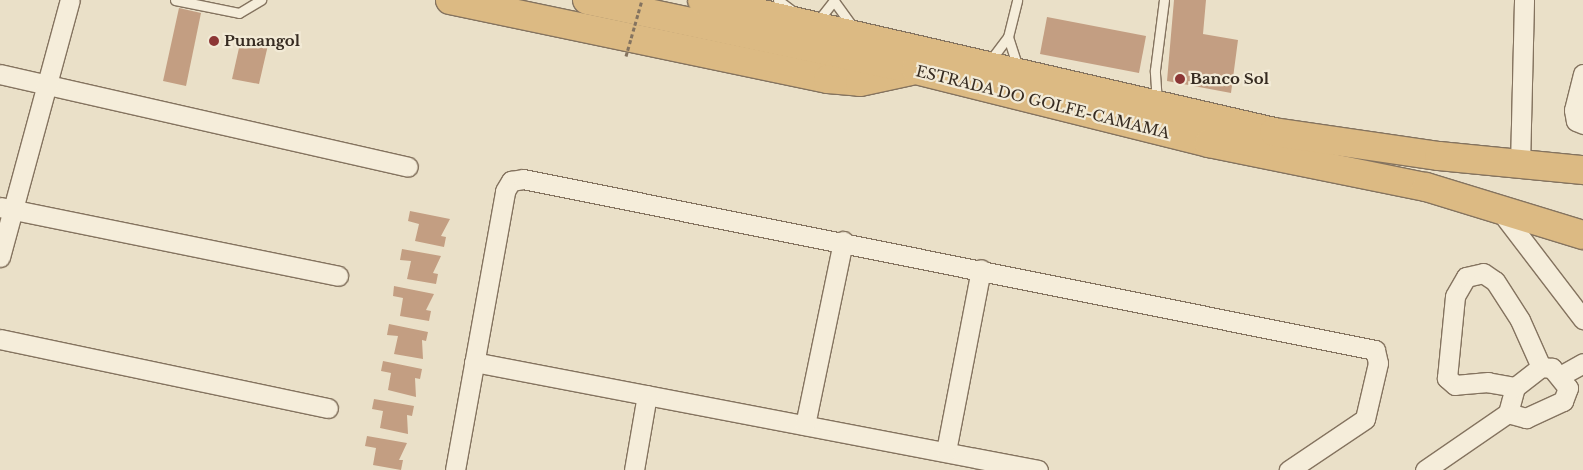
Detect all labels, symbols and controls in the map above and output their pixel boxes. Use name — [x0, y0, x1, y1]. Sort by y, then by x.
place label: Punangol — [224, 32, 300, 50]
marker: Punangol — [208, 35, 220, 47]
street label: ESTRADA DO GOLFE-CAMAMA — [914, 62, 1172, 142]
place label: Banco Sol — [1190, 70, 1269, 88]
marker: Banco Sol — [1174, 73, 1186, 85]

